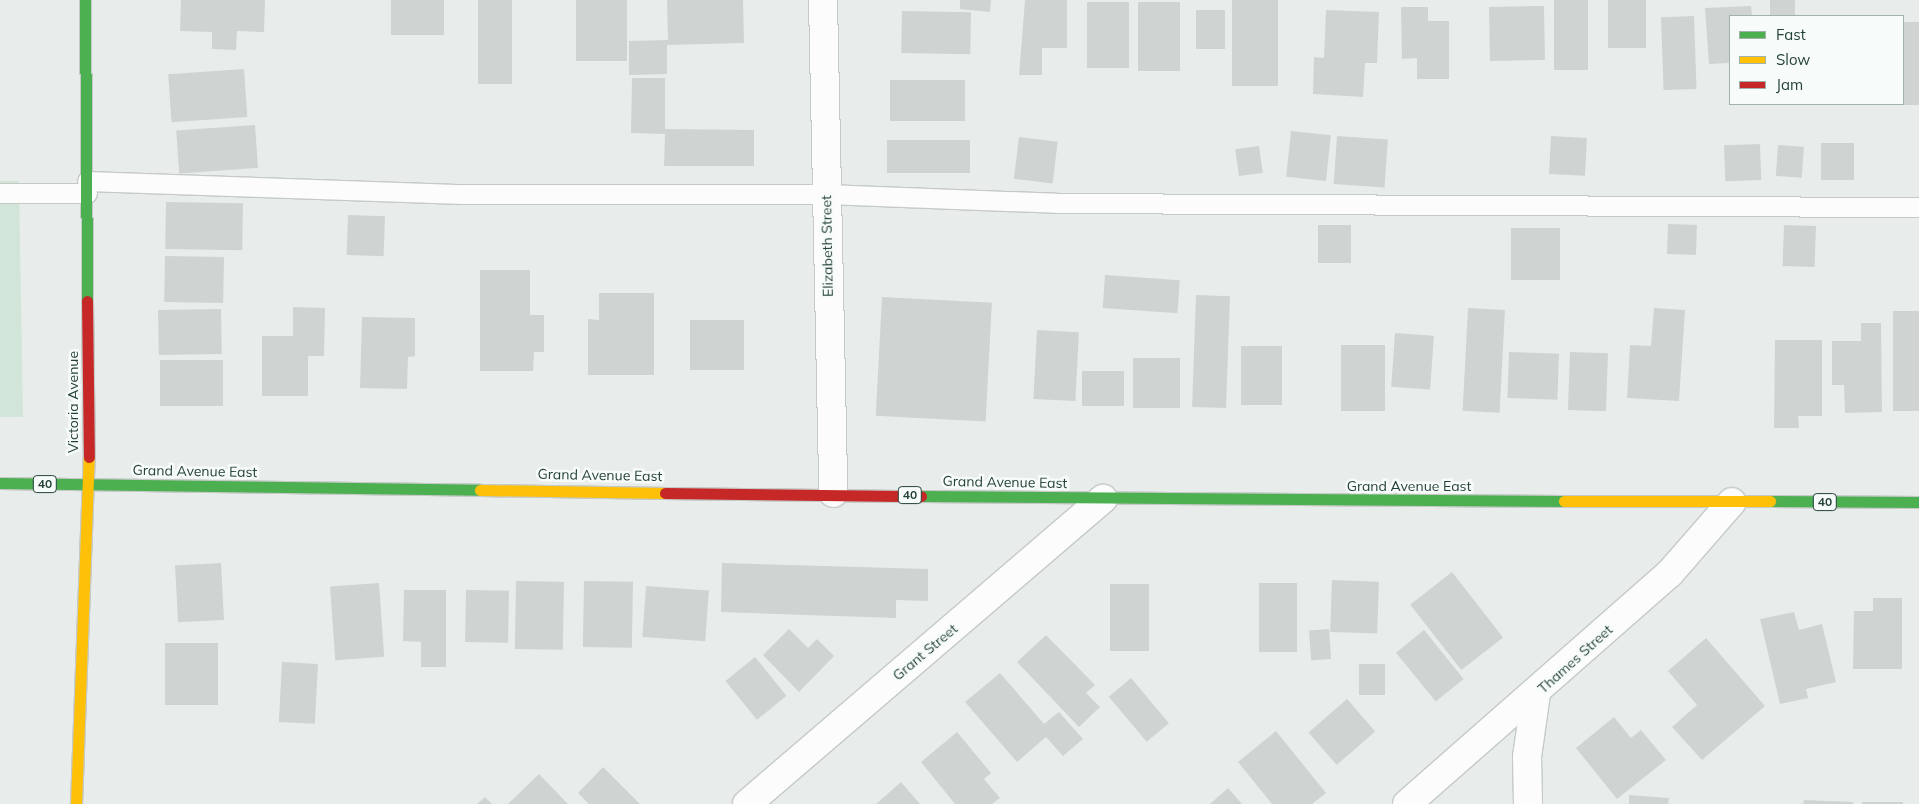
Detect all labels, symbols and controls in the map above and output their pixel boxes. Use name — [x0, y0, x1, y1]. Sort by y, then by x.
legend — [1729, 15, 1904, 105]
text: Fast — [1776, 25, 1806, 44]
text: Slow — [1776, 50, 1810, 69]
text: Jam — [1776, 75, 1803, 94]
street label: Elizabeth Street — [818, 195, 836, 297]
street label: Victoria Avenue — [65, 351, 81, 453]
street label: Grand Avenue East — [133, 462, 257, 480]
street label: Grand Avenue East — [538, 466, 662, 484]
street label: Grand Avenue East — [943, 473, 1067, 491]
road number: 40 — [32, 474, 58, 494]
street label: Grand Avenue East — [1347, 478, 1471, 494]
road number: 40 — [898, 486, 922, 504]
road number: 40 — [1812, 492, 1838, 512]
street label: Grant Street — [889, 620, 961, 684]
street label: Thames Street — [1534, 621, 1616, 697]

